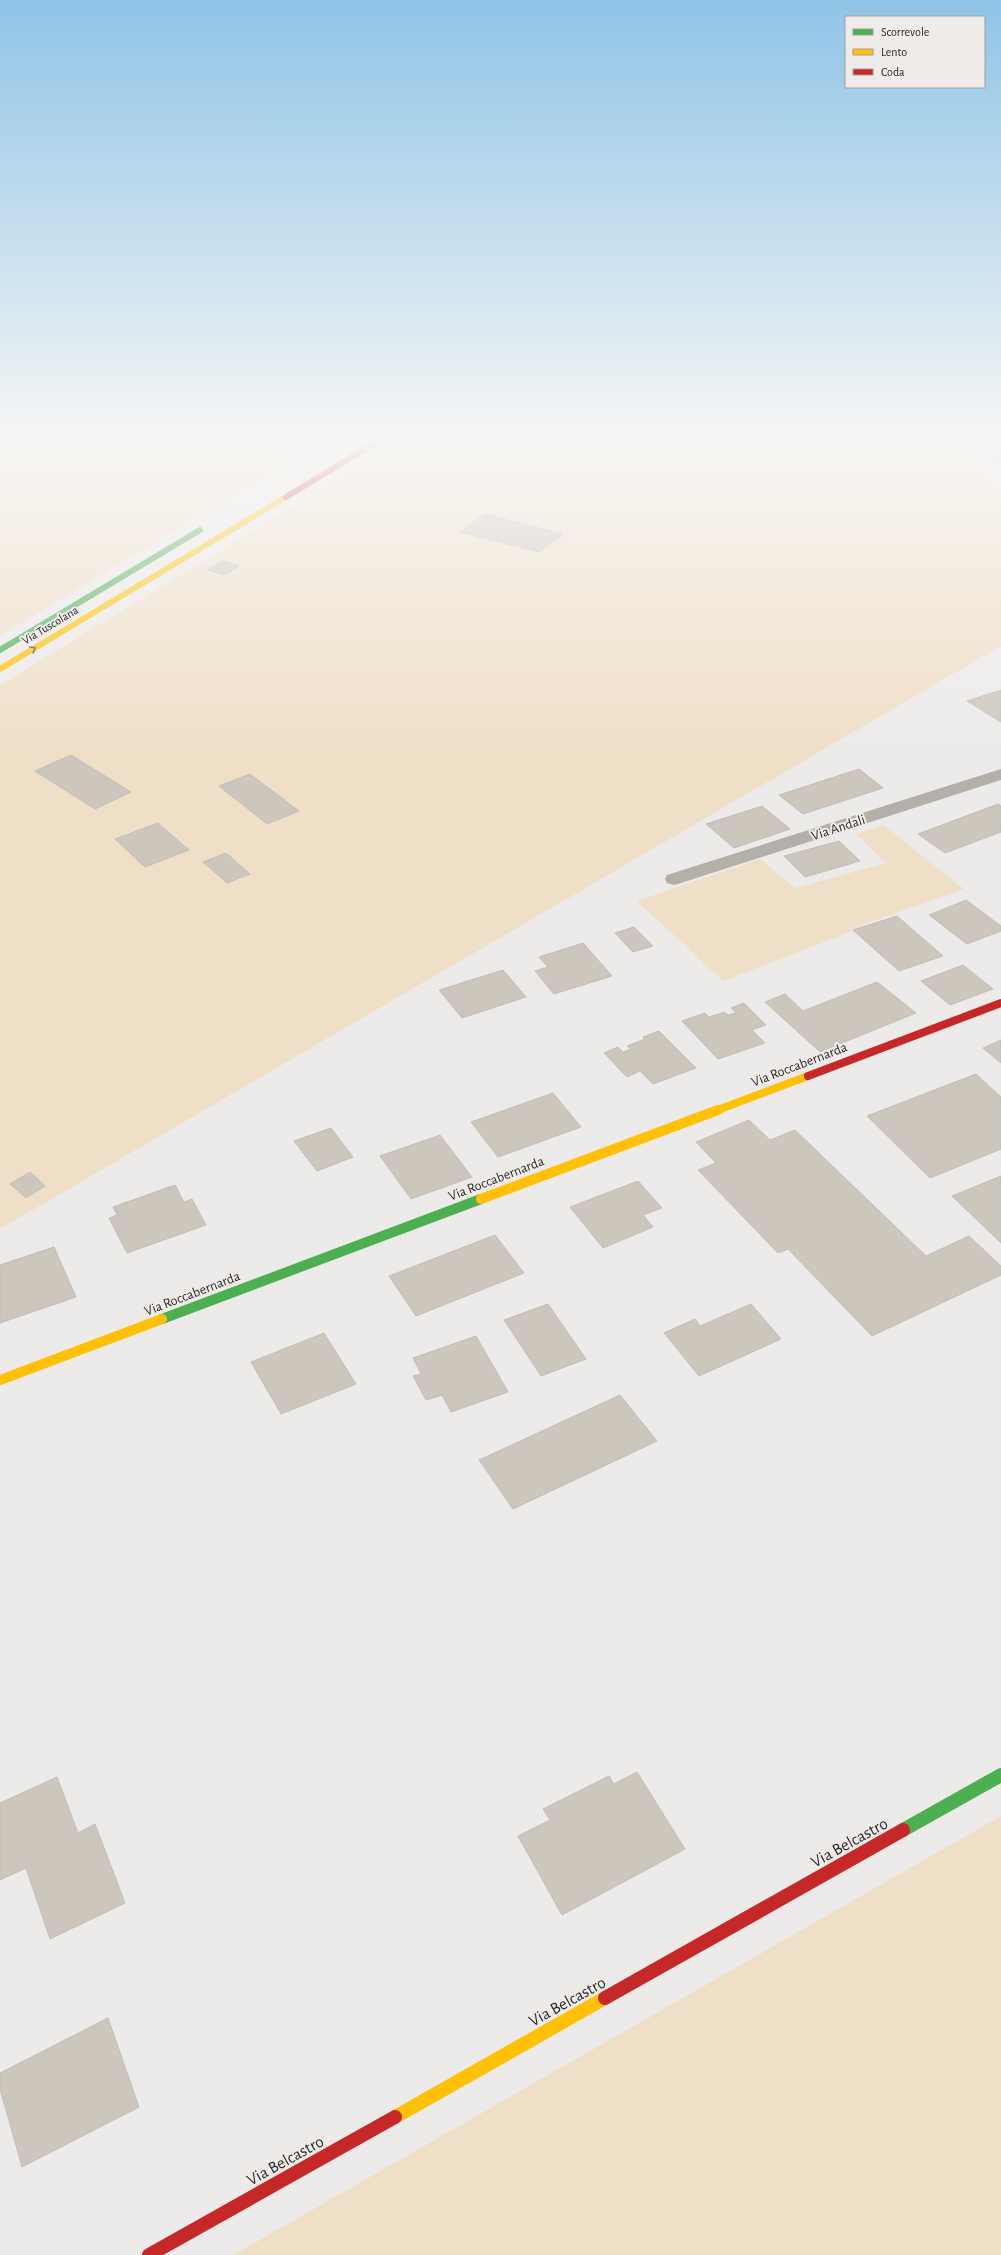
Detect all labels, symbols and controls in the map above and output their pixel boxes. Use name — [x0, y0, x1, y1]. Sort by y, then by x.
legend — [845, 16, 985, 88]
text: Scorrevole — [881, 26, 929, 38]
text: Lento — [881, 46, 907, 58]
text: Coda — [881, 66, 905, 78]
street label: Via Tuscolana — [20, 603, 81, 646]
one-way arrow — [29, 646, 36, 653]
street label: Via Andali — [810, 813, 867, 843]
street label: Via Roccabernarda — [750, 1040, 850, 1090]
street label: Via Roccabernarda — [447, 1154, 547, 1204]
street label: Via Roccabernarda — [143, 1269, 243, 1319]
street label: Via Belcastro — [808, 1814, 891, 1871]
street label: Via Belcastro — [526, 1973, 609, 2030]
street label: Via Belcastro — [244, 2132, 327, 2189]

